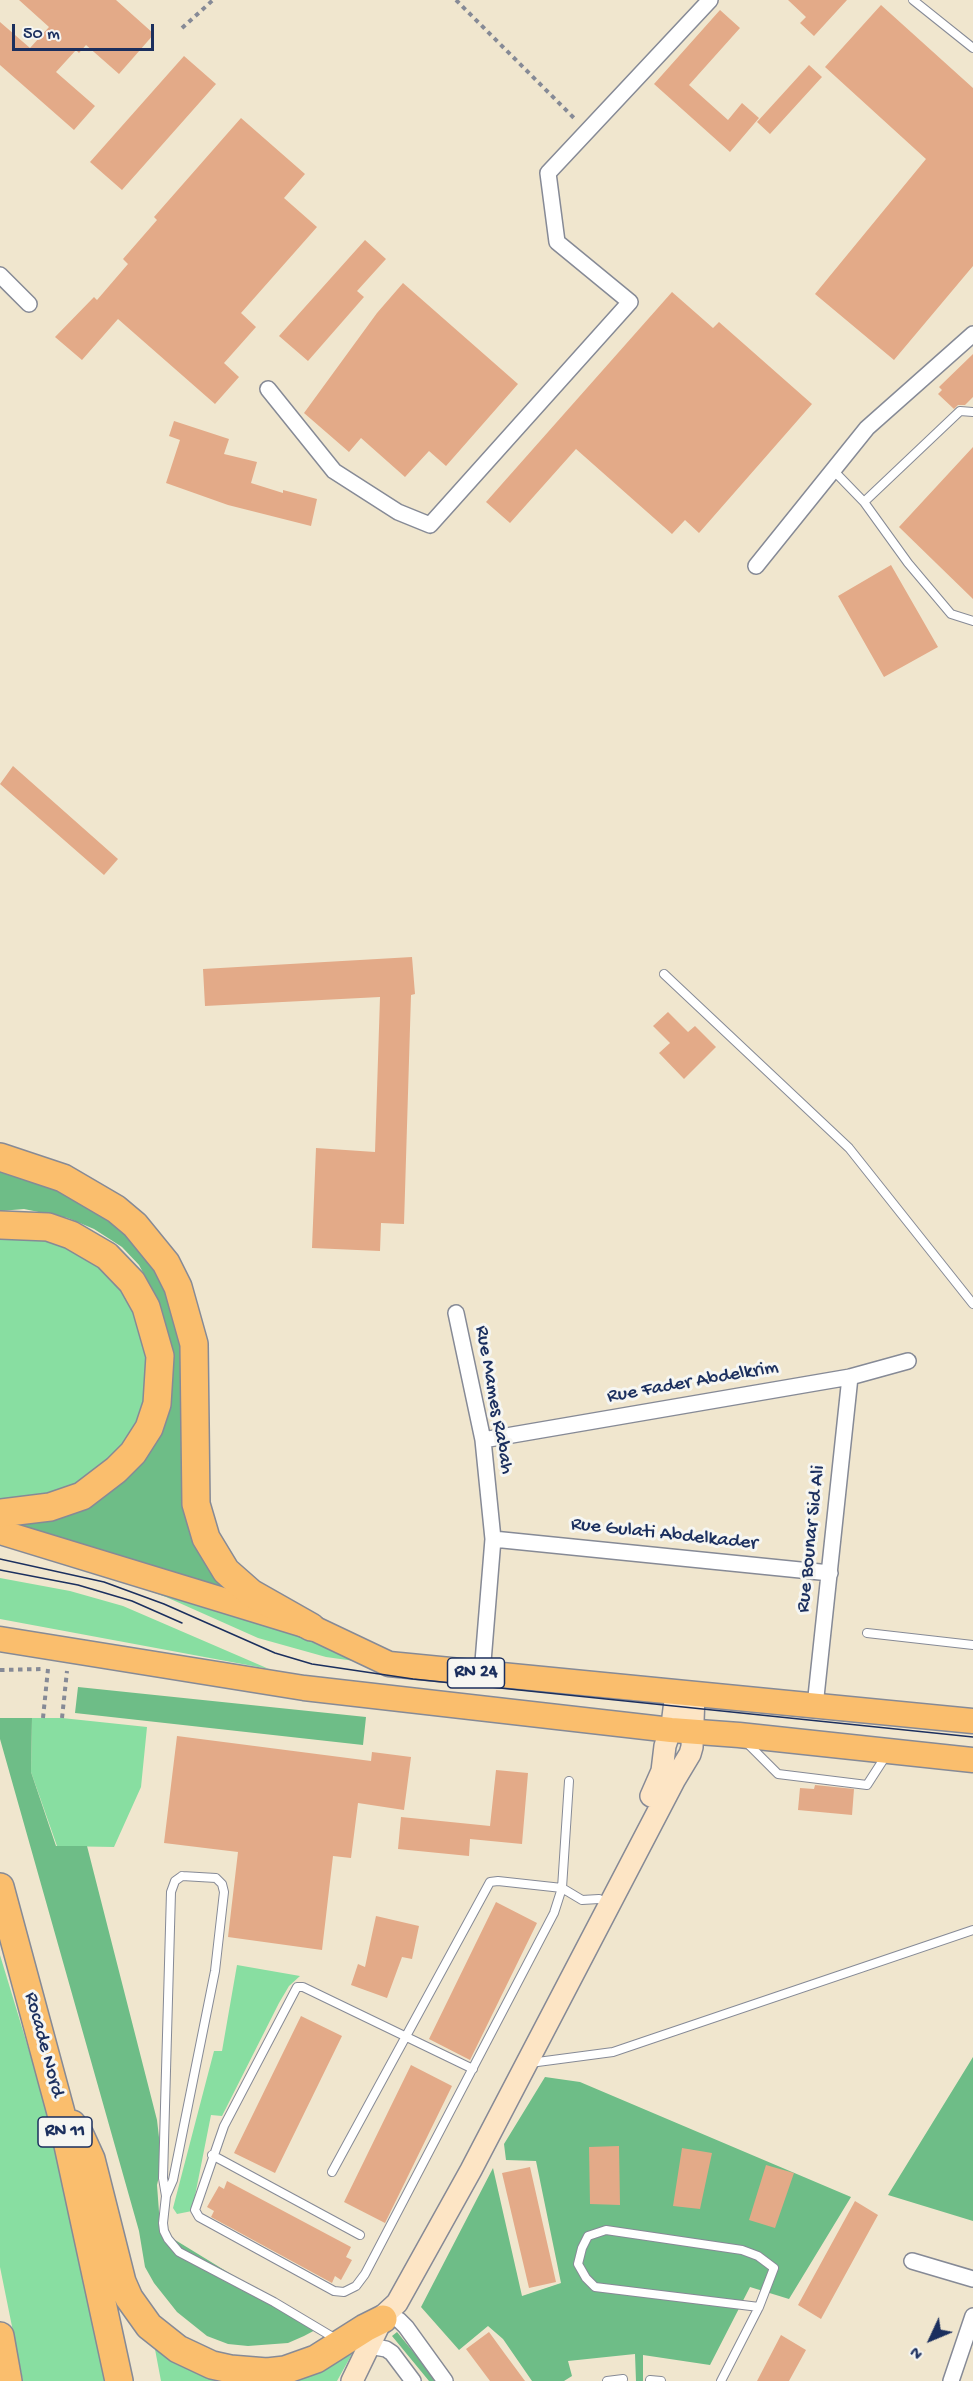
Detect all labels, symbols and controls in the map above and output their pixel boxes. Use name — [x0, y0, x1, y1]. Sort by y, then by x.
scale bar — [15, 12, 158, 50]
text: 50 m — [23, 24, 60, 45]
street label: Rue Mames Rabah — [468, 1324, 518, 1476]
street label: Rue Fader Abdelkrim — [606, 1356, 780, 1410]
street label: Rue Bounar Sid Ali — [792, 1464, 832, 1614]
street label: Rue Gulati Abdelkader — [569, 1513, 759, 1557]
road number: RN 24 — [448, 1658, 504, 1688]
street label: Rocade Nord — [17, 1990, 69, 2100]
road number: RN 11 — [38, 2117, 92, 2147]
north arrow — [901, 2309, 961, 2369]
text: N — [907, 2341, 928, 2362]

